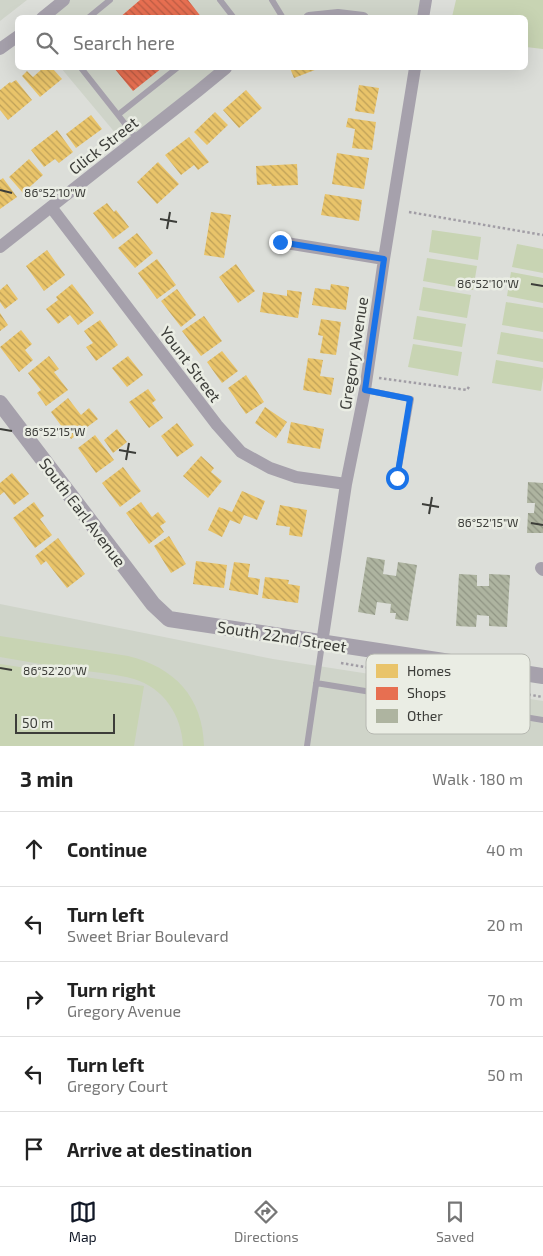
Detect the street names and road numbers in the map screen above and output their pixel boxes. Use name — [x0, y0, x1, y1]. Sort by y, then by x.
street label: Glick Street — [65, 112, 141, 178]
street label: Gregory Avenue — [335, 295, 371, 411]
street label: Yount Street — [156, 322, 226, 406]
street label: South Earl Avenue — [36, 454, 130, 570]
street label: South 22nd Street — [216, 616, 348, 656]

